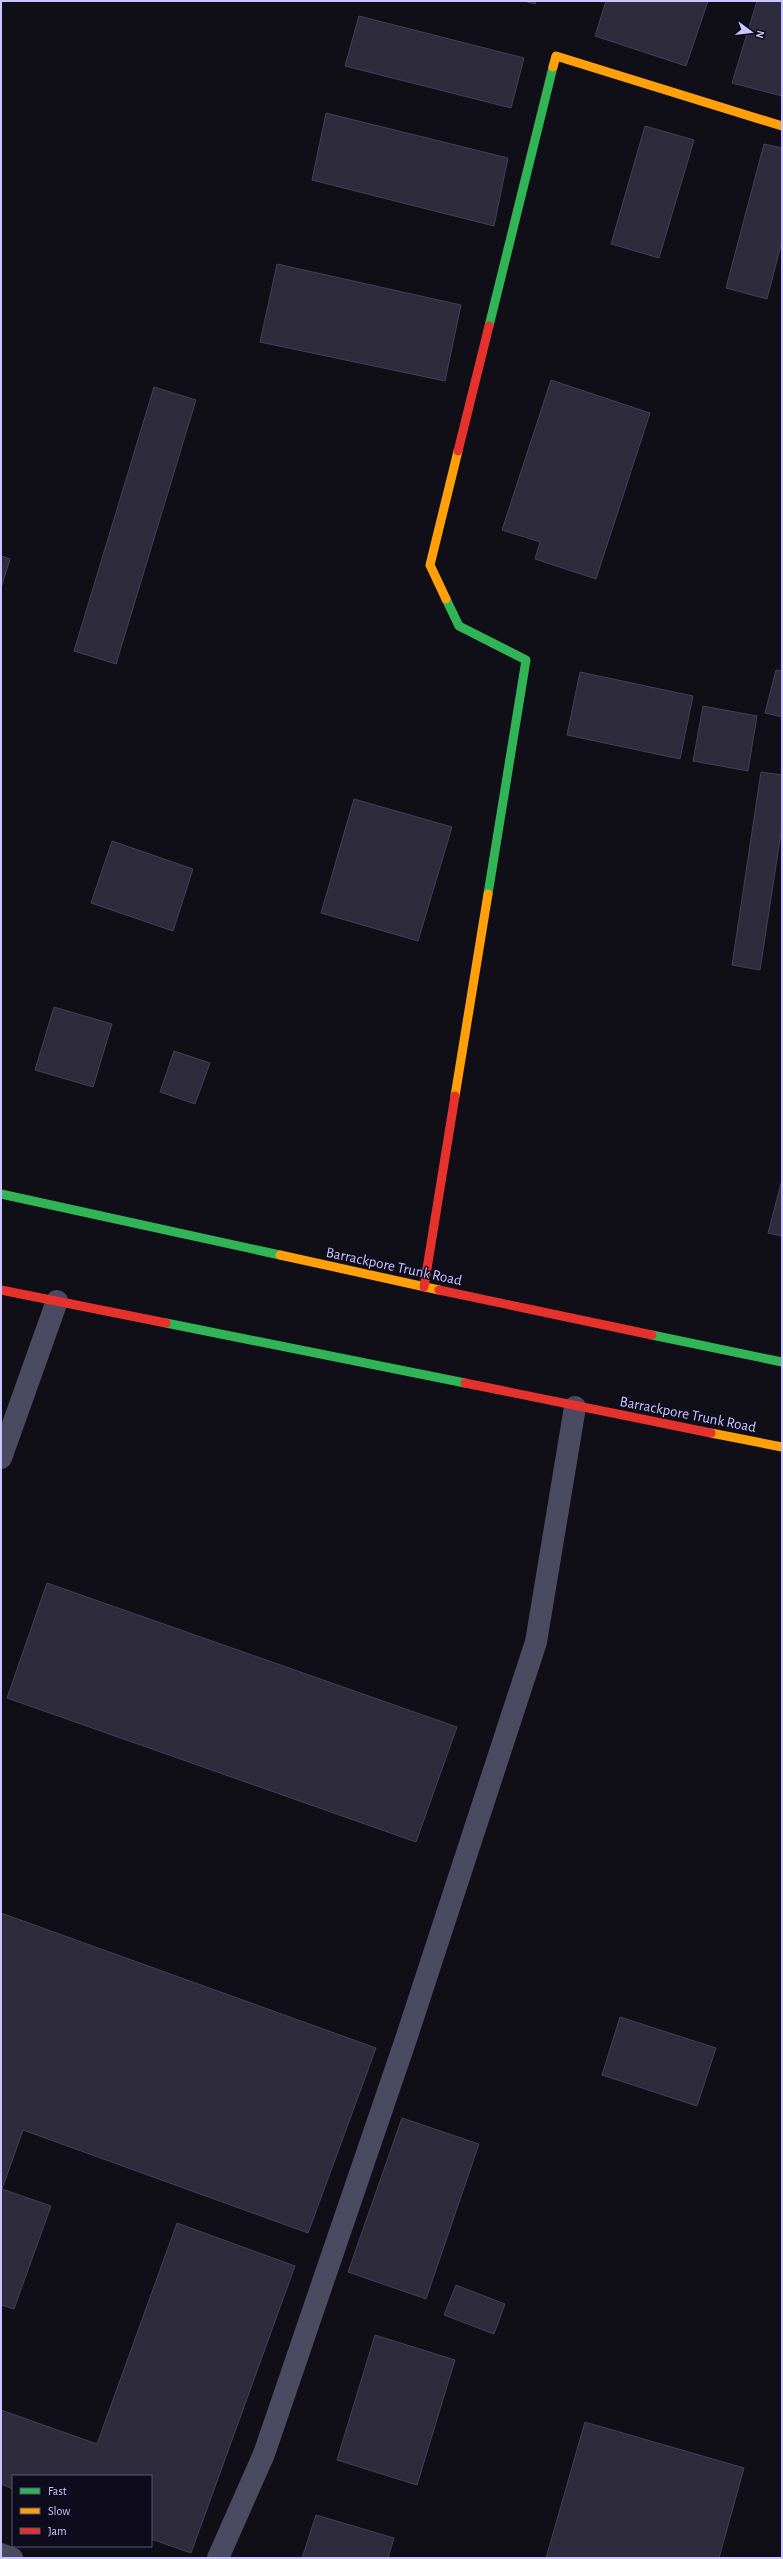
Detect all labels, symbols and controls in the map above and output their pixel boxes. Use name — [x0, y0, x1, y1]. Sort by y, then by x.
north arrow — [731, 12, 771, 52]
text: N — [754, 29, 766, 40]
street label: Barrackpore Trunk Road — [325, 1245, 463, 1288]
street label: Barrackpore Trunk Road — [618, 1394, 758, 1435]
legend — [12, 2475, 152, 2547]
text: Fast — [48, 2485, 67, 2497]
text: Slow — [48, 2505, 70, 2517]
text: Jam — [48, 2525, 67, 2537]

